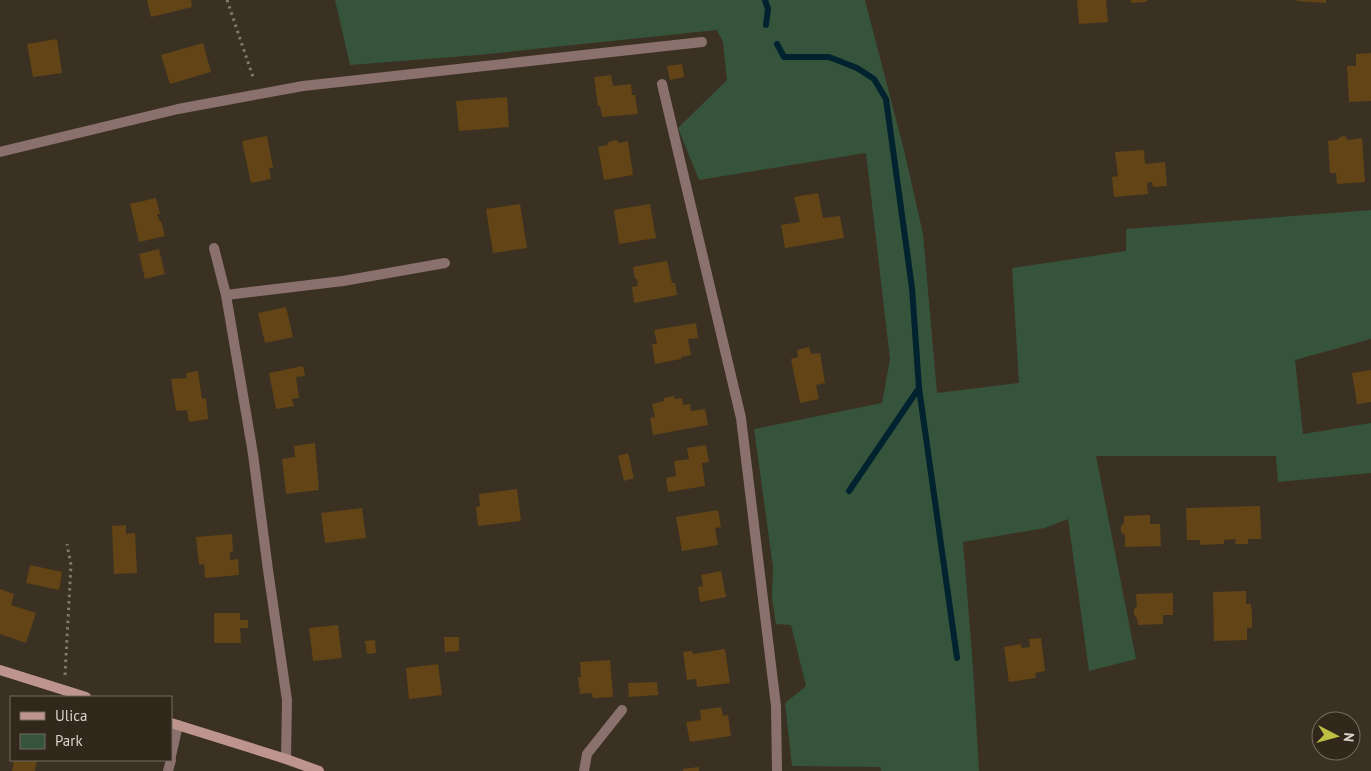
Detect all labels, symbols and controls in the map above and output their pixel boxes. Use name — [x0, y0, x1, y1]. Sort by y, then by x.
legend — [10, 696, 172, 761]
text: Ulica — [55, 706, 87, 725]
north arrow — [1311, 711, 1361, 761]
text: Park — [55, 731, 83, 750]
text: N — [1339, 732, 1358, 743]

